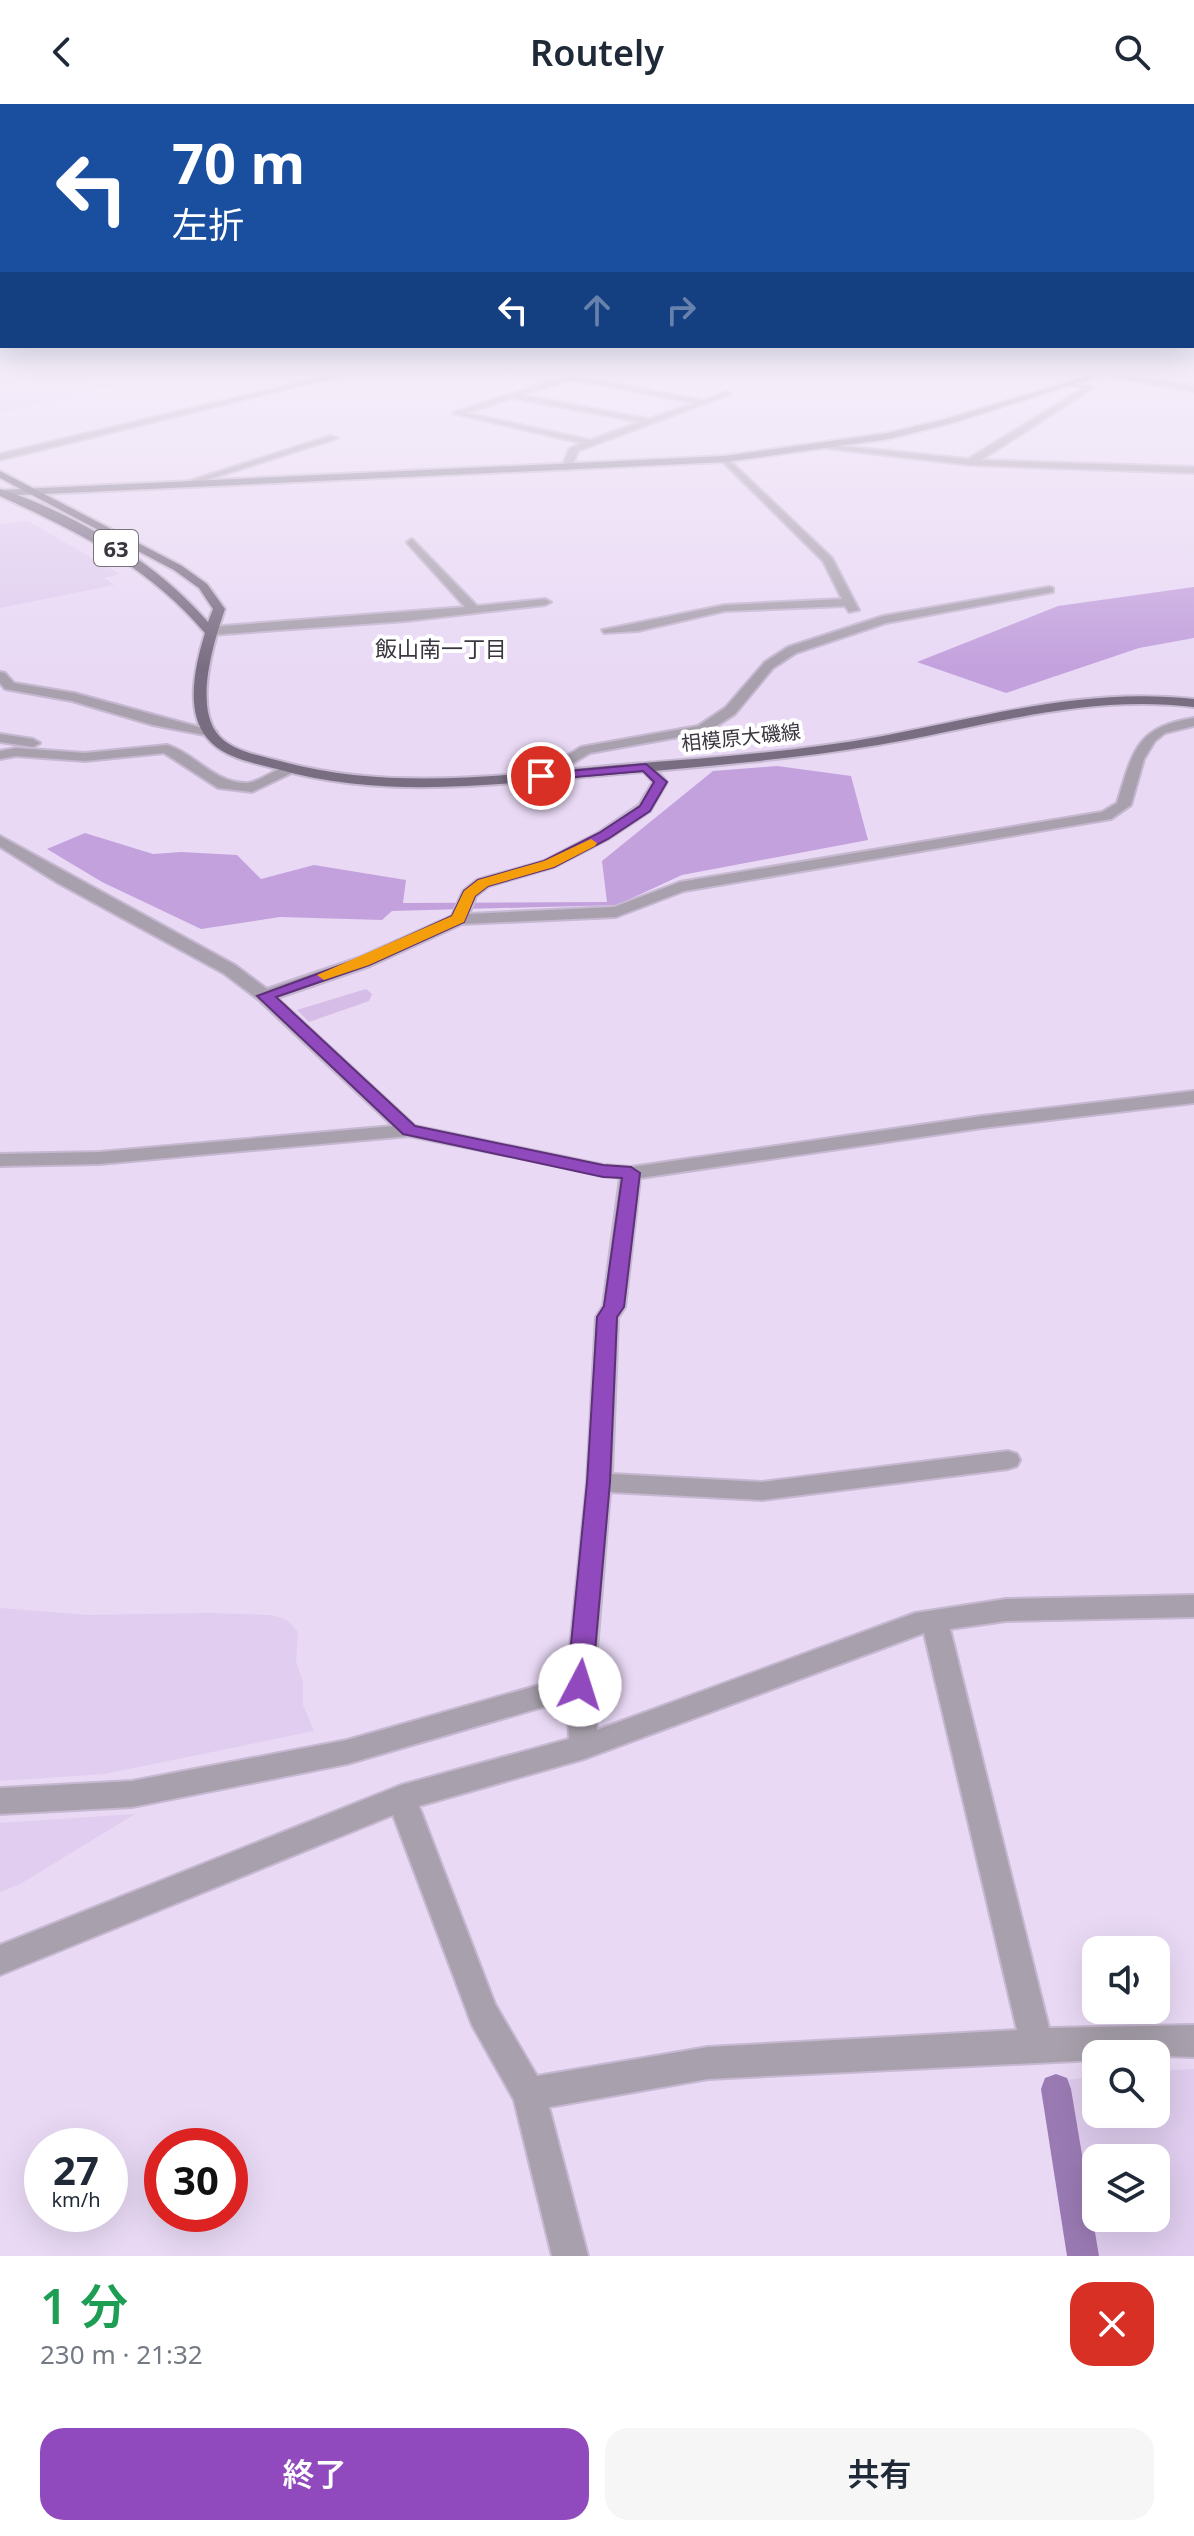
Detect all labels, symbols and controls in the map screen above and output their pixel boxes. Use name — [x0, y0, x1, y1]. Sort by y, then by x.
text: Routely — [530, 28, 664, 77]
icon: back — [40, 30, 84, 74]
icon: search — [1110, 30, 1154, 74]
text: 70 m — [172, 124, 305, 200]
icon: left — [40, 136, 144, 240]
text: 左折 — [172, 200, 244, 249]
icon: left — [491, 288, 535, 332]
icon: ahead — [575, 288, 619, 332]
icon: right — [659, 288, 703, 332]
road number: 63 — [94, 530, 138, 566]
district label: 飯山南一丁目 — [375, 633, 507, 663]
street label: 相模原大磯線 — [680, 717, 802, 757]
pin — [507, 742, 575, 810]
icon: arrive — [519, 754, 563, 798]
position arrow — [538, 1643, 622, 1727]
map controls — [1082, 1936, 1170, 2232]
button: sound — [1082, 1936, 1170, 2024]
button: search — [1082, 2040, 1170, 2128]
speed limit sign: 30 — [144, 2128, 248, 2232]
text: 27 — [53, 2142, 99, 2197]
button: layers — [1082, 2144, 1170, 2232]
text: km/h — [51, 2186, 101, 2213]
text: 1 分 — [40, 2273, 128, 2338]
button: close — [1070, 2282, 1154, 2366]
text: 230 m · 21:32 — [40, 2336, 203, 2372]
button: 終了 — [40, 2428, 589, 2520]
button: 共有 — [605, 2428, 1154, 2520]

